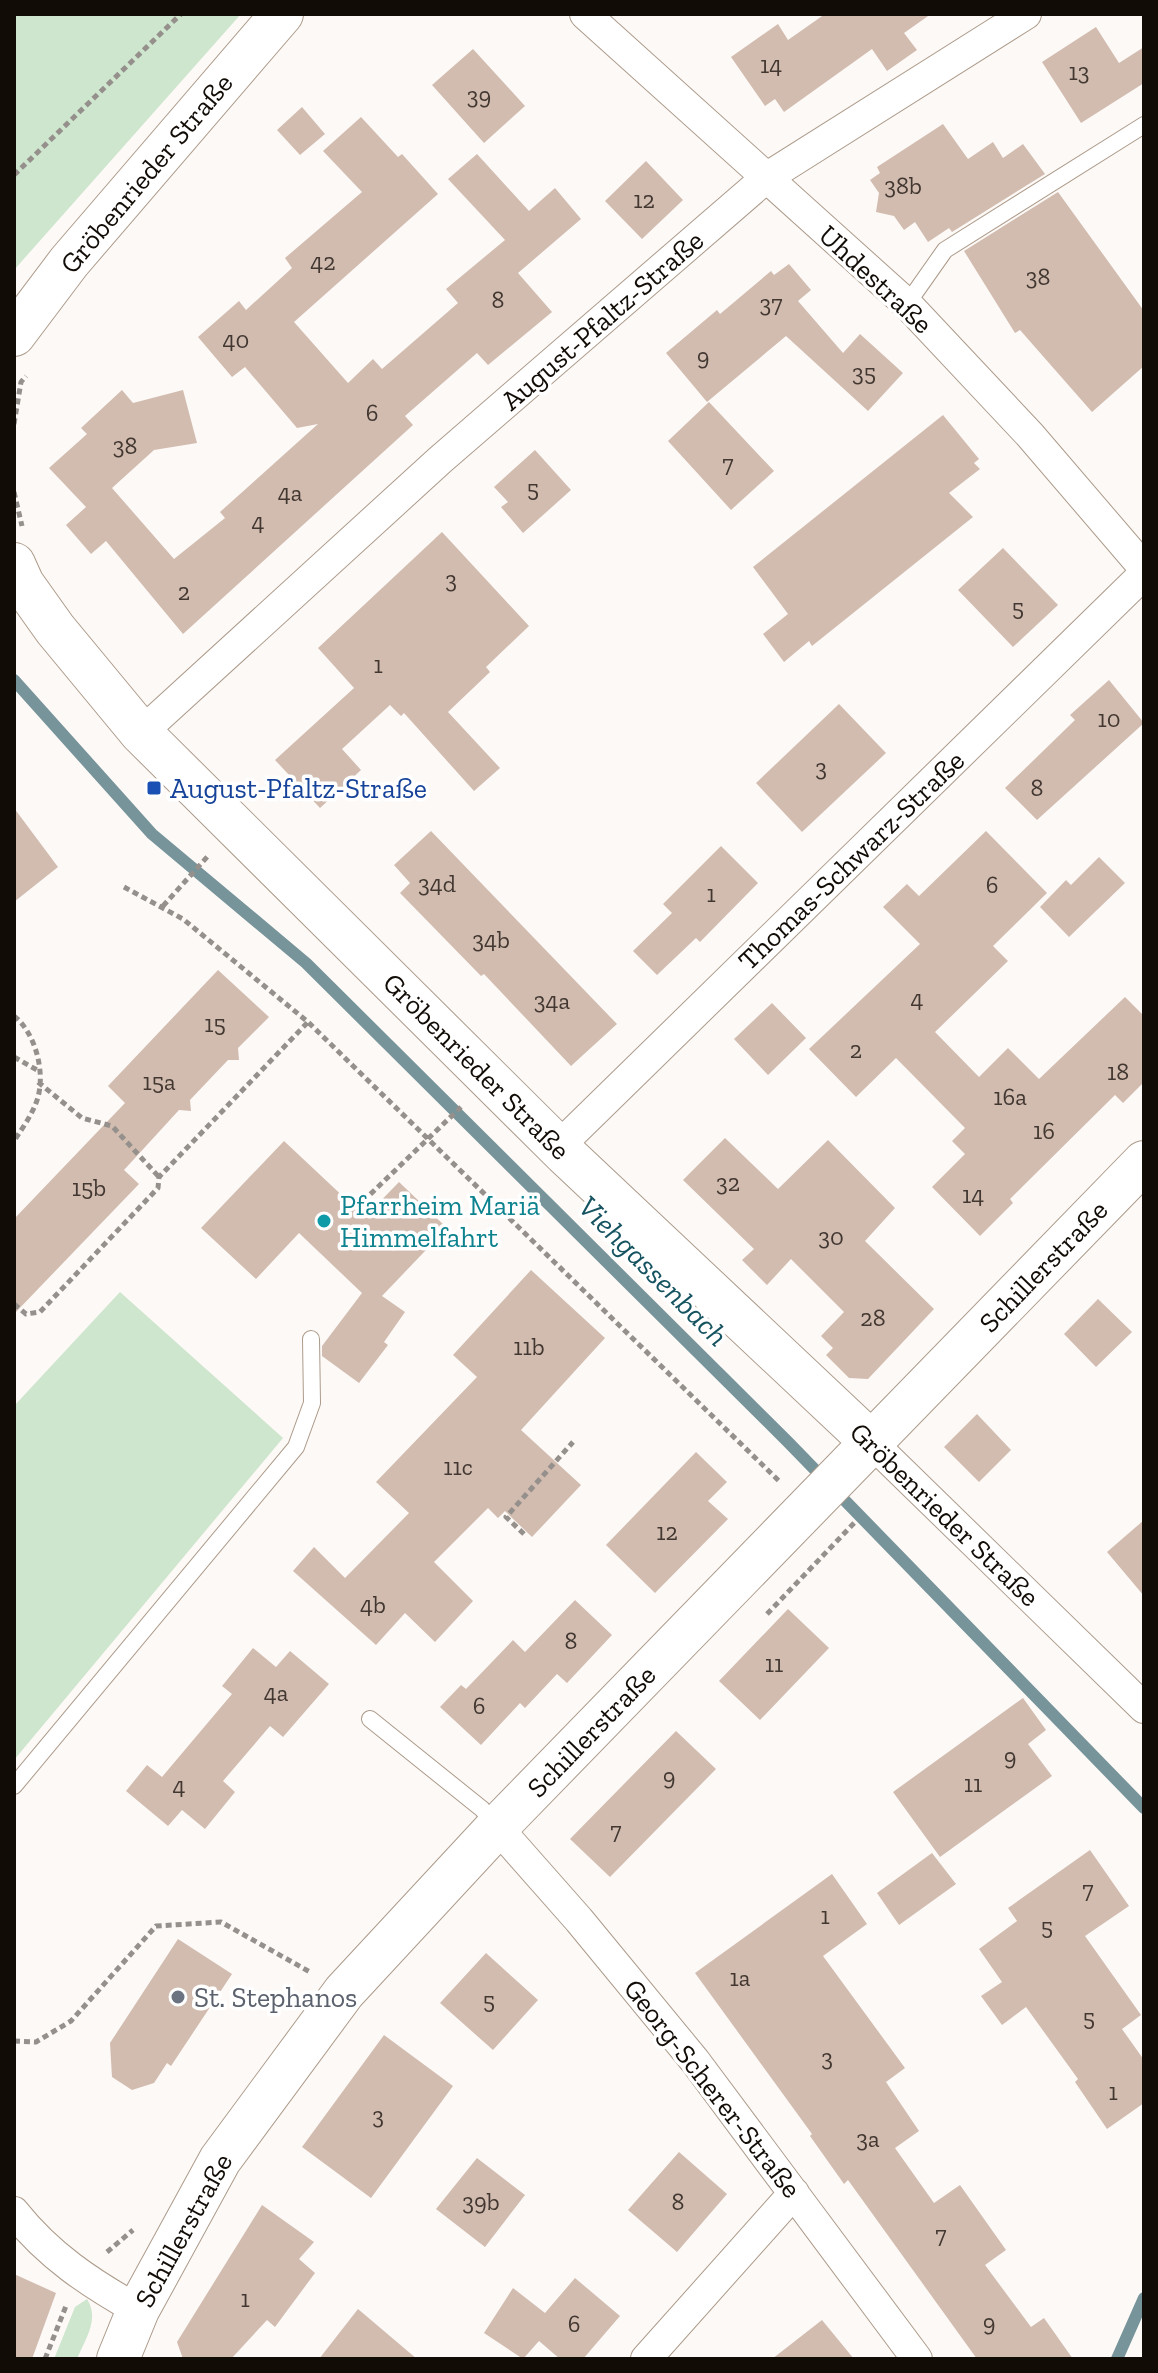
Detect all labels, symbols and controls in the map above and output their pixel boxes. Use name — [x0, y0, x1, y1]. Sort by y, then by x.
house number: 14 — [760, 50, 782, 79]
house number: 13 — [1069, 57, 1089, 86]
street label: Gröbenrieder Straße — [53, 67, 240, 280]
house number: 39 — [467, 81, 491, 110]
house number: 38b — [884, 171, 922, 200]
house number: 12 — [633, 185, 655, 214]
street label: Uhdestraße — [812, 218, 939, 340]
street label: August-Pfaltz-Straße — [495, 224, 710, 417]
house number: 42 — [310, 247, 336, 276]
house number: 38 — [1026, 262, 1050, 291]
house number: 8 — [492, 285, 504, 314]
house number: 37 — [759, 289, 783, 318]
house number: 40 — [223, 325, 249, 354]
house number: 9 — [697, 342, 709, 371]
house number: 35 — [852, 358, 876, 387]
house number: 6 — [366, 398, 378, 427]
house number: 38 — [113, 431, 137, 460]
house number: 7 — [722, 449, 734, 478]
house number: 5 — [527, 474, 539, 503]
house number: 4a — [278, 478, 303, 507]
house number: 4 — [252, 507, 265, 536]
house number: 3 — [445, 565, 457, 594]
house number: 2 — [178, 577, 190, 606]
house number: 5 — [1012, 593, 1024, 622]
house number: 1 — [373, 650, 383, 679]
house number: 10 — [1097, 704, 1121, 733]
street label: Thomas-Schwarz-Straße — [732, 744, 971, 977]
house number: 3 — [815, 753, 827, 782]
place label: August-Pfaltz-Straße — [170, 772, 427, 805]
house number: 8 — [1031, 773, 1043, 802]
marker: August-Pfaltz-Straße — [145, 779, 163, 797]
house number: 34d — [418, 869, 456, 898]
house number: 6 — [986, 870, 998, 899]
house number: 1 — [706, 879, 716, 908]
house number: 34b — [472, 925, 510, 954]
street label: Gröbenrieder Straße — [376, 966, 577, 1167]
house number: 4 — [911, 984, 924, 1013]
house number: 34a — [534, 986, 571, 1015]
house number: 15 — [204, 1009, 226, 1038]
house number: 2 — [850, 1035, 862, 1064]
house number: 18 — [1107, 1057, 1129, 1086]
house number: 15a — [142, 1067, 176, 1096]
house number: 16a — [993, 1082, 1027, 1111]
house number: 16 — [1033, 1116, 1055, 1145]
house number: 32 — [716, 1168, 740, 1197]
house number: 15b — [72, 1173, 106, 1202]
house number: 14 — [962, 1180, 984, 1209]
water label: Viehgassenbach — [570, 1188, 736, 1354]
place label: Pfarrheim Mariä Himmelfahrt — [340, 1189, 541, 1254]
street label: Schillerstraße — [972, 1194, 1114, 1339]
marker: Pfarrheim Mariä Himmelfahrt — [315, 1212, 333, 1230]
house number: 30 — [818, 1222, 844, 1251]
house number: 28 — [860, 1303, 886, 1332]
house number: 11b — [513, 1332, 545, 1361]
street label: Gröbenrieder Straße — [843, 1415, 1046, 1613]
house number: 11c — [443, 1452, 473, 1481]
house number: 12 — [656, 1517, 678, 1546]
house number: 4b — [360, 1590, 386, 1619]
house number: 8 — [565, 1626, 577, 1655]
house number: 11 — [765, 1649, 783, 1678]
street label: Schillerstraße — [520, 1659, 662, 1804]
house number: 4a — [264, 1678, 289, 1707]
house number: 6 — [473, 1691, 485, 1720]
house number: 9 — [1004, 1742, 1016, 1771]
house number: 9 — [663, 1762, 675, 1791]
house number: 11 — [964, 1769, 982, 1798]
house number: 4 — [173, 1771, 186, 1800]
house number: 7 — [610, 1816, 622, 1845]
house number: 7 — [1082, 1875, 1094, 1904]
house number: 1 — [820, 1901, 830, 1930]
house number: 5 — [1041, 1912, 1053, 1941]
house number: 1a — [730, 1963, 751, 1992]
street label: Georg-Scherer-Straße — [617, 1972, 808, 2204]
place label: St. Stephanos — [194, 1981, 357, 2014]
house number: 5 — [483, 1986, 495, 2015]
marker: St. Stephanos — [169, 1988, 187, 2006]
house number: 5 — [1083, 2003, 1095, 2032]
house number: 3 — [821, 2043, 833, 2072]
house number: 1 — [1108, 2077, 1118, 2106]
house number: 3 — [372, 2101, 384, 2130]
house number: 3a — [856, 2124, 880, 2153]
street label: Schillerstraße — [128, 2148, 239, 2313]
house number: 39b — [462, 2187, 500, 2216]
house number: 8 — [672, 2187, 684, 2216]
house number: 7 — [935, 2220, 947, 2249]
house number: 1 — [240, 2284, 250, 2313]
house number: 9 — [983, 2308, 995, 2337]
house number: 6 — [568, 2309, 580, 2338]

